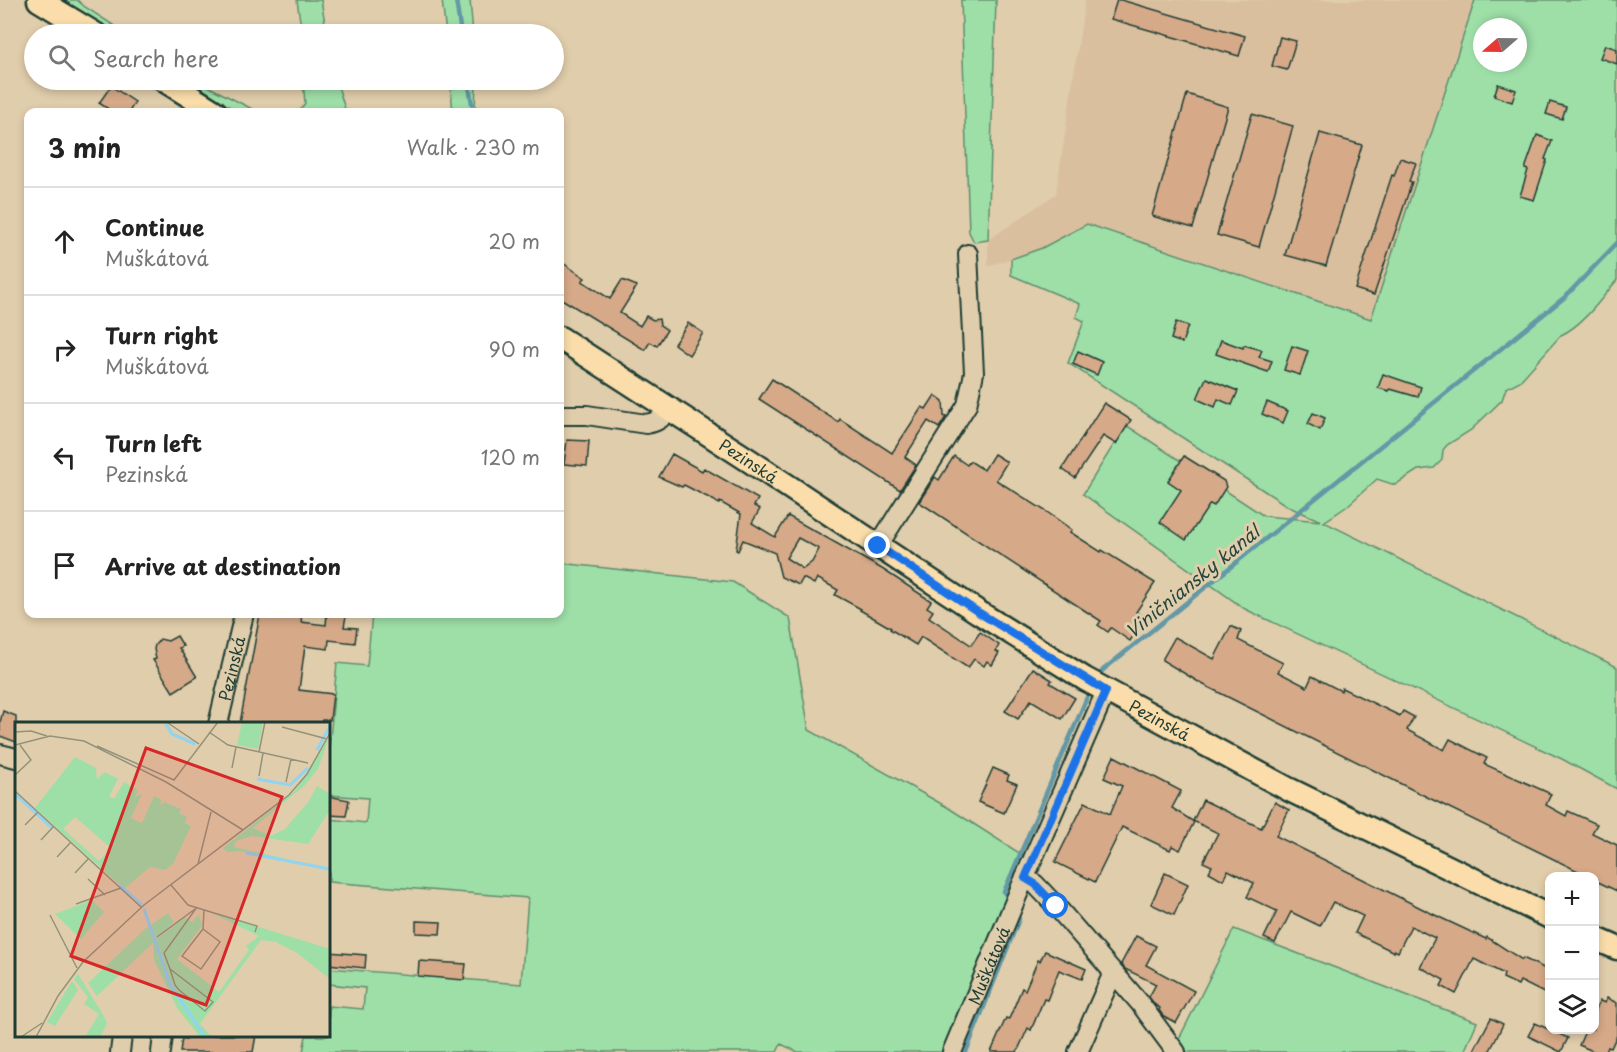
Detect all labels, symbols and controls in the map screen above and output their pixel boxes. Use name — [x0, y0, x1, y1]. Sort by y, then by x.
north arrow — [1473, 18, 1527, 72]
search box — [24, 24, 564, 90]
icon: search — [45, 41, 78, 74]
text: Search here — [93, 41, 219, 74]
text: 3 min — [48, 128, 121, 167]
text: Walk · 230 m — [407, 132, 540, 162]
text: Continue — [105, 210, 204, 243]
icon: ahead — [48, 225, 81, 258]
text: 20 m — [488, 226, 540, 256]
text: Muškátová — [105, 243, 209, 273]
text: Turn right — [105, 318, 218, 351]
icon: right — [48, 333, 81, 366]
text: 90 m — [489, 334, 540, 364]
text: Muškátová — [105, 351, 209, 381]
text: Turn left — [105, 426, 202, 459]
street label: Pezinská — [715, 432, 783, 489]
icon: left — [48, 441, 81, 474]
text: 120 m — [481, 442, 540, 472]
text: Pezinská — [105, 459, 188, 489]
water label: Viničniansky kanál — [1119, 516, 1267, 644]
route end — [864, 532, 890, 558]
icon: arrive — [48, 549, 81, 582]
text: Arrive at destination — [105, 549, 341, 582]
street label: Pezinská — [212, 634, 250, 703]
street label: Pezinská — [1125, 693, 1195, 746]
inset map — [15, 722, 330, 1037]
map controls — [1545, 872, 1599, 1034]
button: + — [1545, 872, 1599, 926]
route start — [1042, 892, 1068, 918]
street label: Muškátová — [961, 922, 1015, 1008]
button: − — [1545, 926, 1599, 980]
button: layers — [1545, 980, 1599, 1034]

